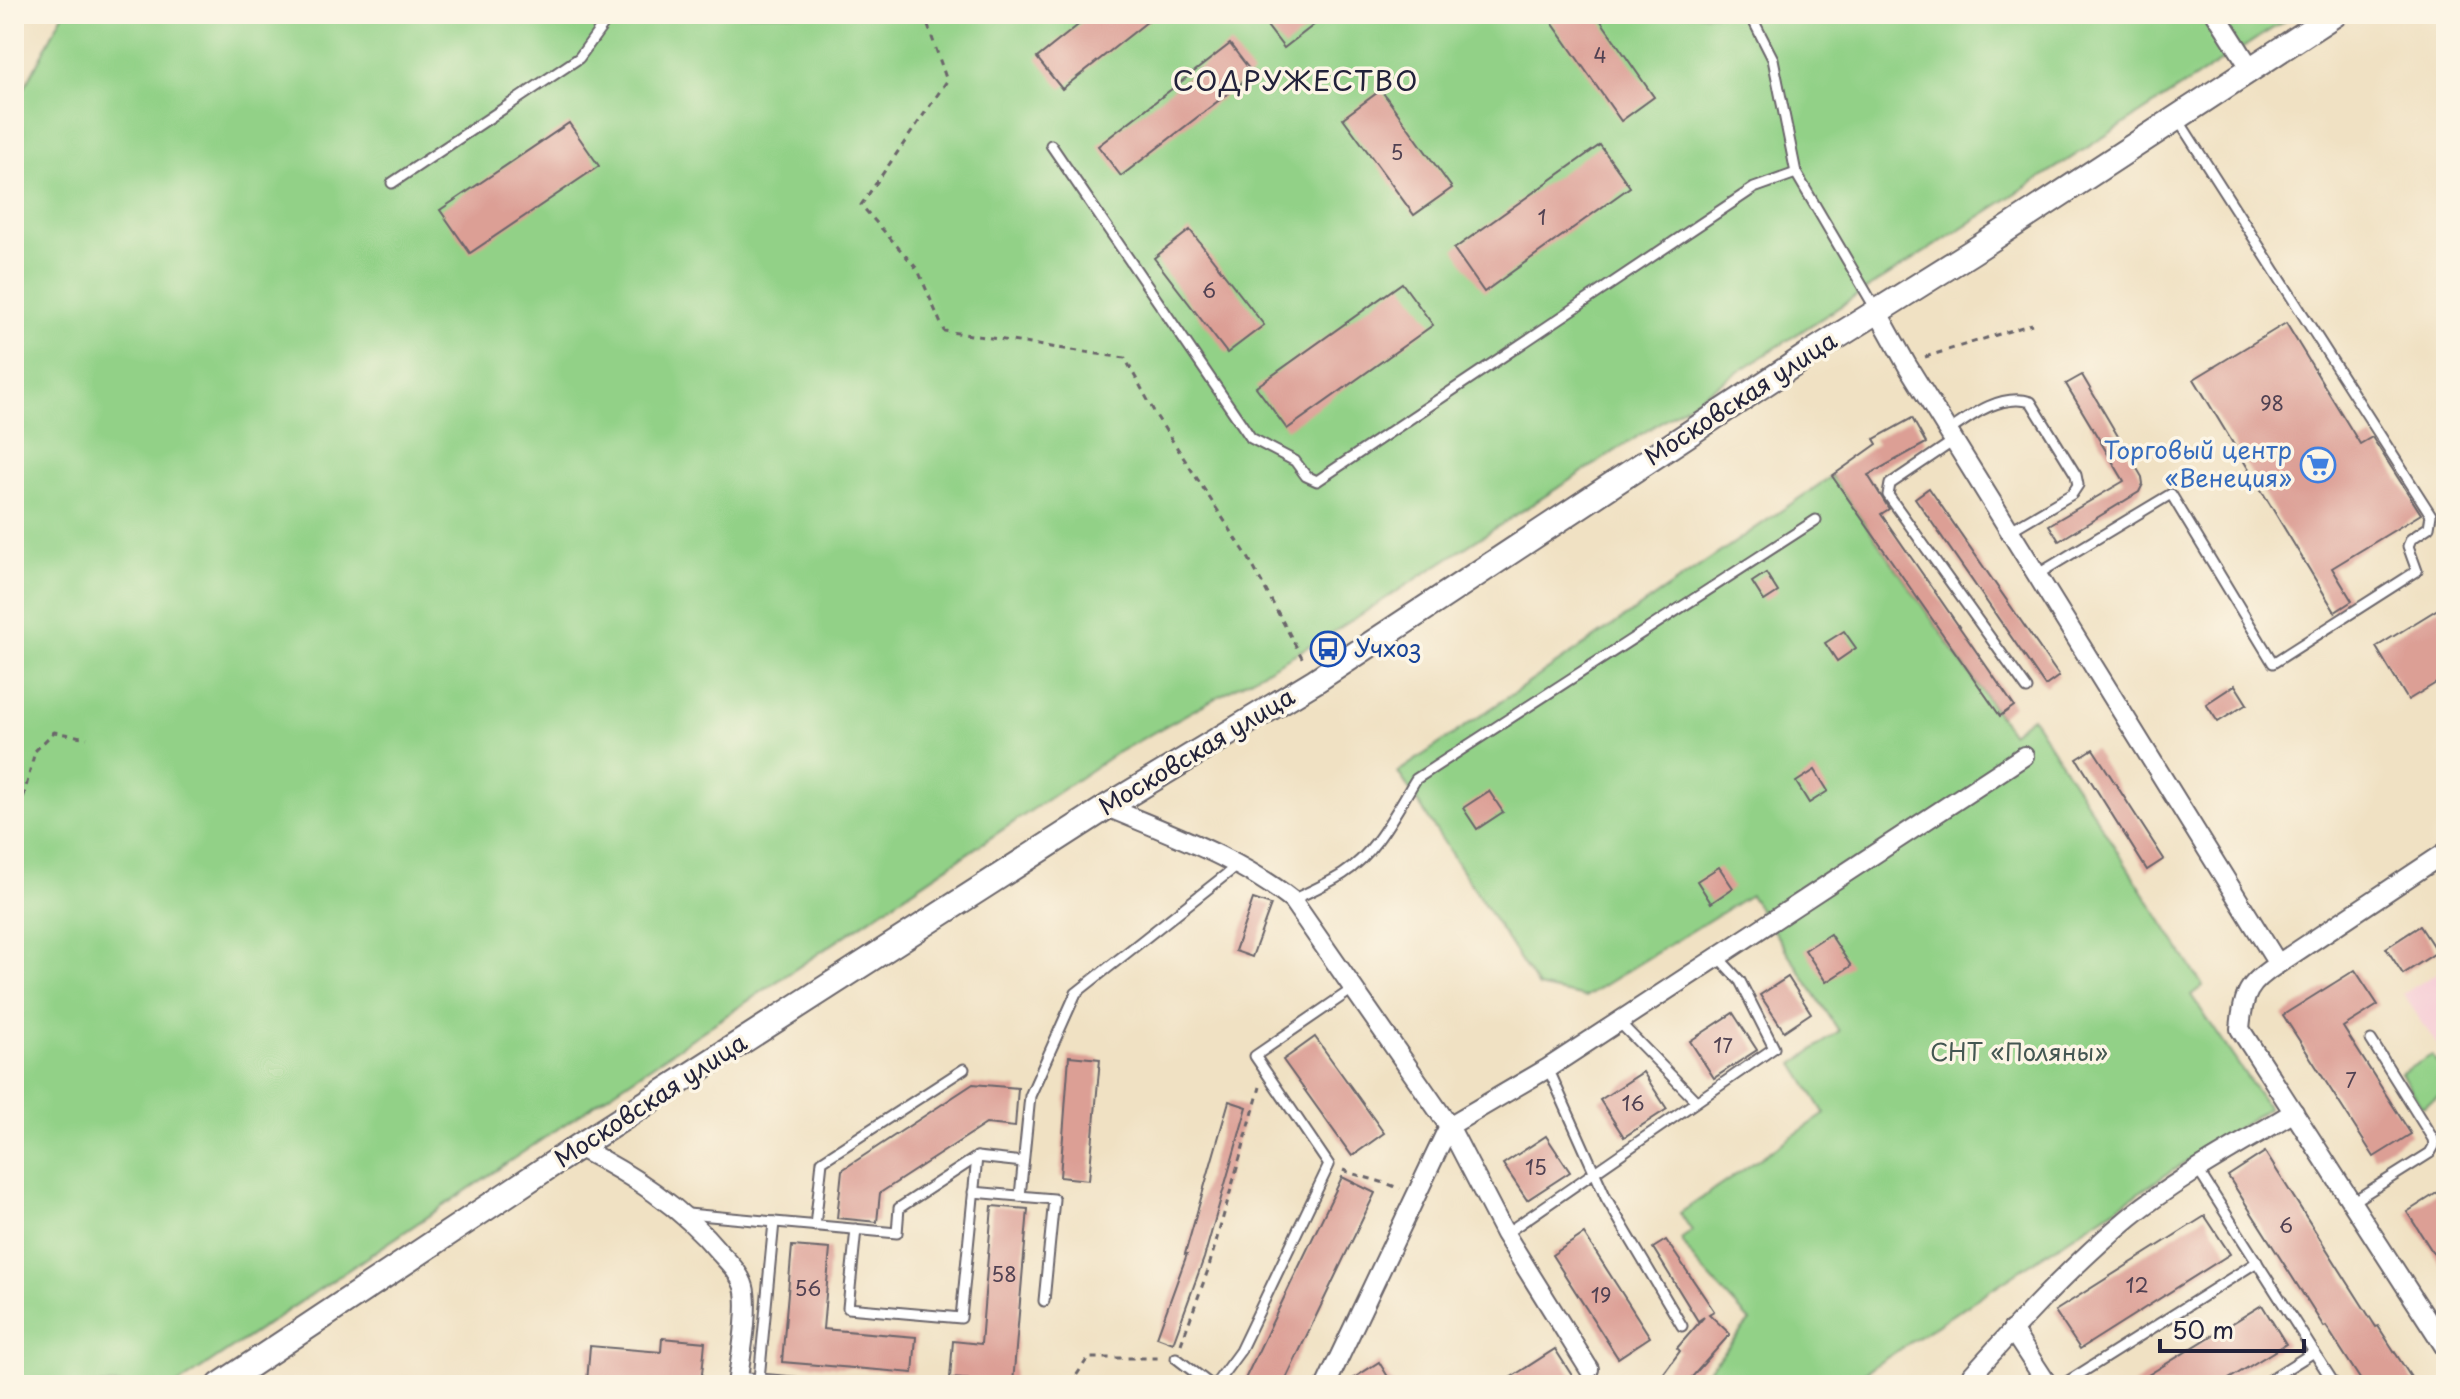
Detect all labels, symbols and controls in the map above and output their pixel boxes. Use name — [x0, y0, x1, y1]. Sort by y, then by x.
house number: 4 — [1593, 40, 1607, 70]
district label: СОДРУЖЕСТВО — [1173, 58, 1419, 101]
house number: 5 — [1391, 137, 1403, 167]
house number: 1 — [1538, 202, 1546, 232]
house number: 6 — [1202, 275, 1216, 305]
street label: Московская улица — [1637, 322, 1843, 473]
house number: 98 — [2260, 388, 2284, 418]
place label: Торговый центр «Венеция» — [2103, 431, 2292, 495]
supermarket icon: Торговый центр «Венеция» — [2299, 446, 2337, 484]
place label: Учхоз — [1354, 629, 1421, 665]
bus stop icon: Учхоз — [1309, 630, 1347, 668]
street label: Московская улица — [1091, 677, 1301, 823]
street label: Московская улица — [547, 1024, 753, 1175]
house number: 17 — [1713, 1030, 1733, 1060]
park label: СНТ «Поляны» — [1930, 1033, 2108, 1069]
house number: 7 — [2345, 1065, 2357, 1095]
house number: 16 — [1622, 1088, 1645, 1118]
house number: 15 — [1525, 1152, 1547, 1182]
house number: 6 — [2279, 1210, 2293, 1240]
house number: 58 — [991, 1259, 1017, 1289]
house number: 12 — [2125, 1270, 2149, 1300]
house number: 56 — [795, 1273, 821, 1303]
house number: 19 — [1591, 1280, 1611, 1310]
scale bar — [2160, 1303, 2304, 1353]
text: 50 m — [2172, 1311, 2234, 1347]

